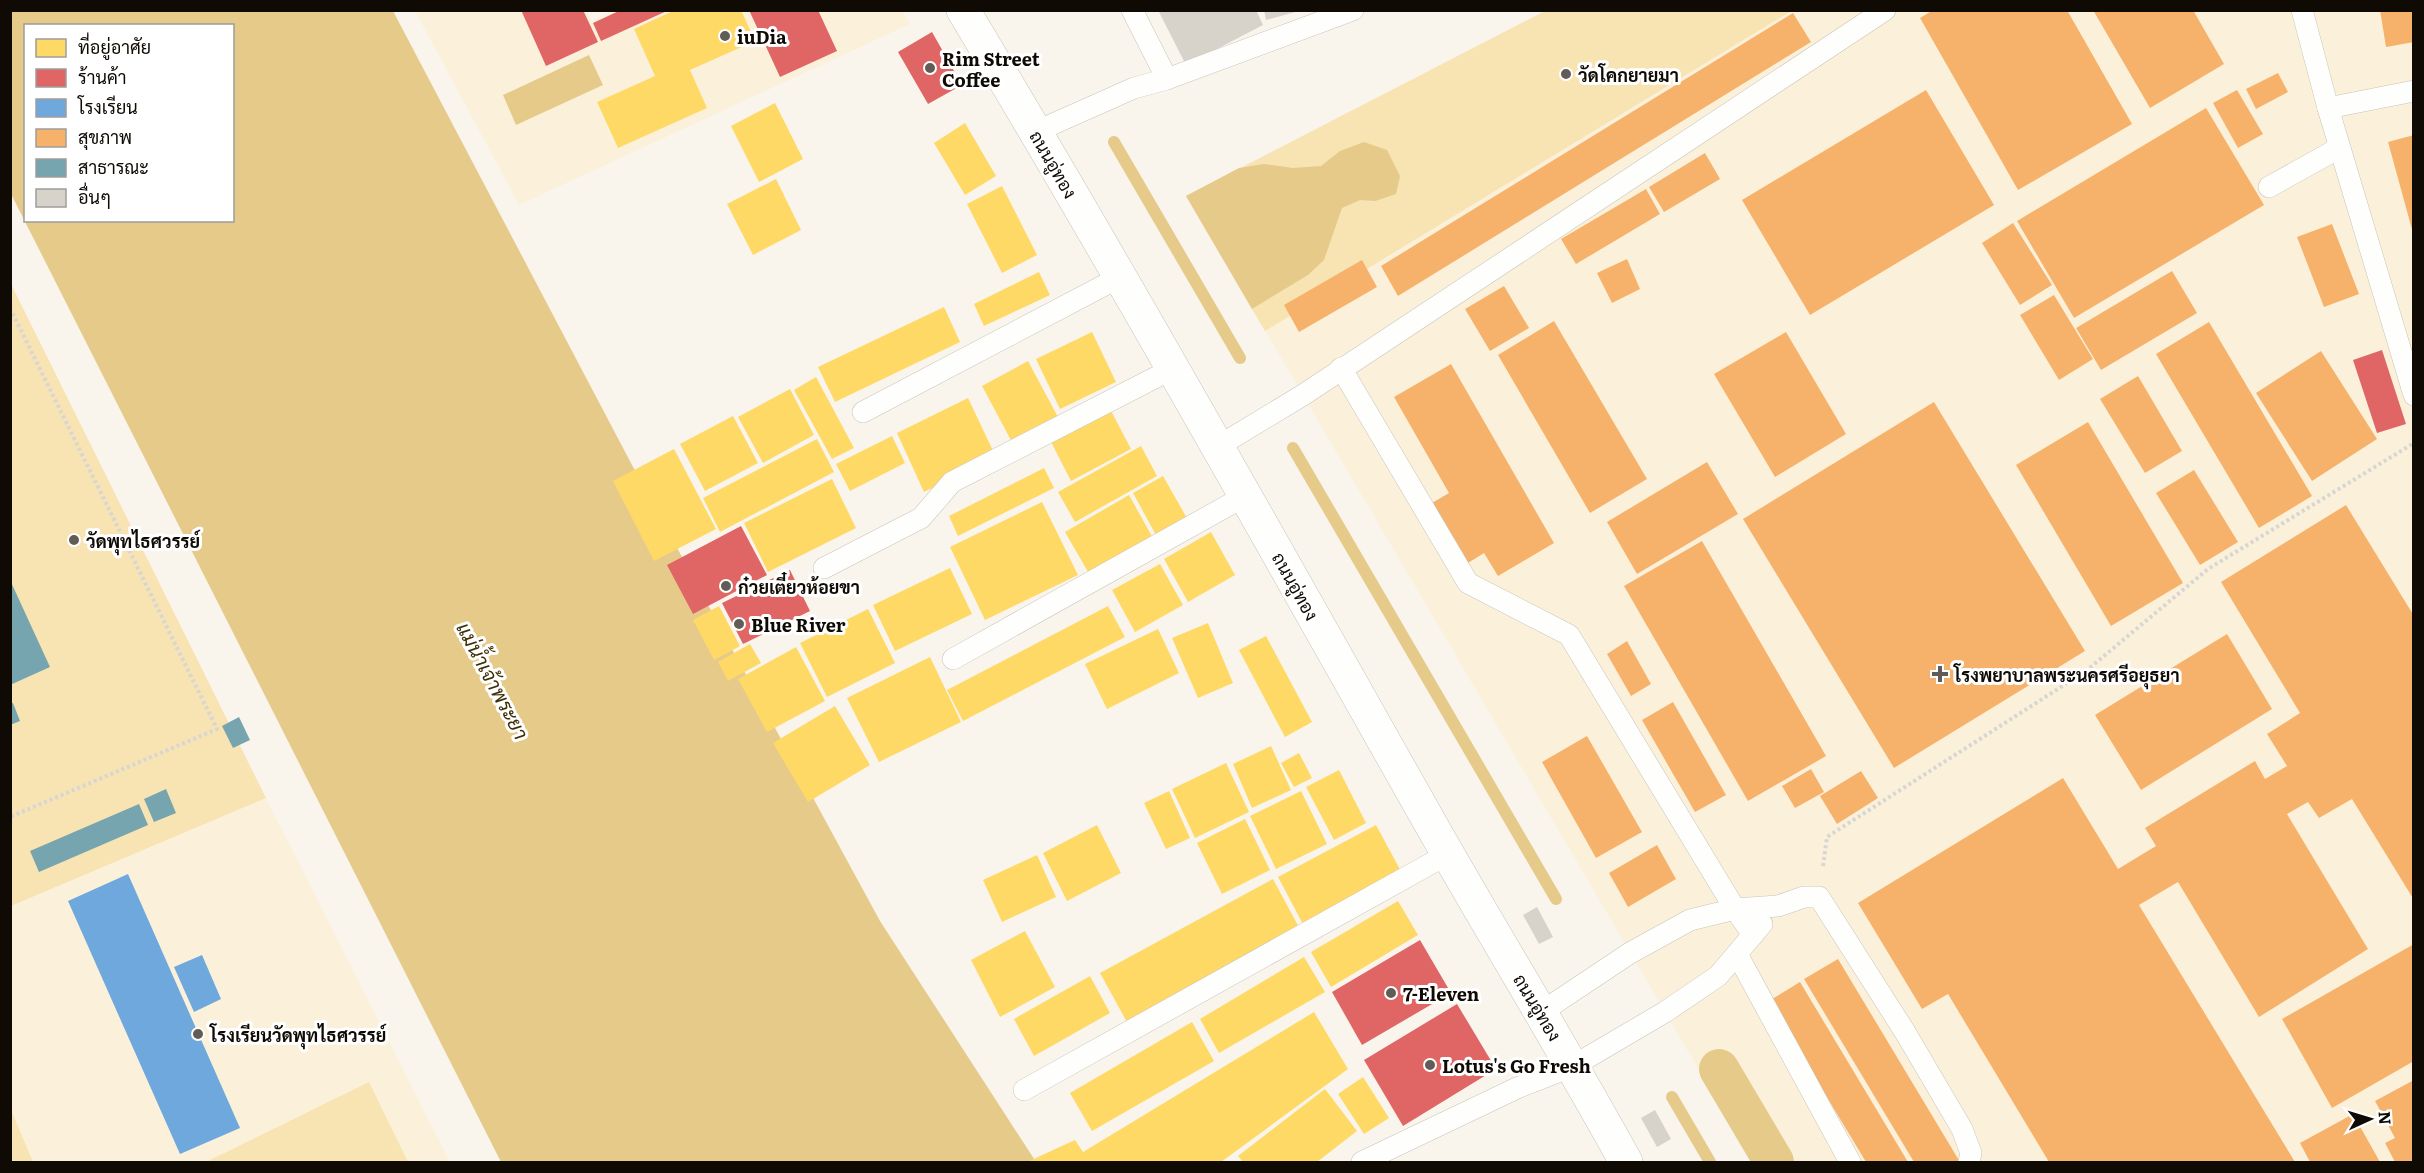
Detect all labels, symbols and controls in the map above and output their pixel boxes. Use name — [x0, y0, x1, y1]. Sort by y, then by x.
place label: iuDia — [737, 23, 787, 50]
legend — [24, 24, 234, 222]
marker: iuDia — [718, 29, 732, 43]
text: ที่อยู่อาศัย — [78, 32, 151, 61]
place label: Rim Street Coffee — [942, 45, 1040, 93]
marker: Rim Street Coffee — [923, 61, 937, 75]
place label: วัดโคกยายมา — [1578, 61, 1679, 88]
text: ร้านค้า — [78, 63, 127, 90]
marker: วัดโคกยายมา — [1559, 67, 1573, 81]
text: โรงเรียน — [77, 93, 138, 120]
text: สุขภาพ — [78, 123, 132, 150]
street label: ถนนอู่ทอง — [1023, 125, 1084, 204]
text: สาธารณะ — [78, 153, 149, 180]
text: อื่นๆ — [78, 182, 111, 210]
place label: วัดพุทไธศวรรย์ — [86, 527, 201, 556]
marker: วัดพุทไธศวรรย์ — [67, 533, 81, 547]
street label: ถนนอู่ทอง — [1265, 547, 1326, 626]
place label: ก๋วยเตี๋ยวห้อยขา — [738, 572, 860, 600]
marker: ก๋วยเตี๋ยวห้อยขา — [719, 579, 733, 593]
place label: Blue River — [751, 611, 846, 638]
water label: แม่น้ำเจ้าพระยา — [450, 615, 538, 744]
marker: Blue River — [732, 617, 746, 631]
place label: โรงพยาบาลพระนครศรีอยุธยา — [1953, 661, 2180, 690]
marker: โรงพยาบาลพระนครศรีอยุธยา — [1931, 665, 1949, 683]
street label: ถนนอู่ทอง — [1506, 968, 1569, 1046]
place label: 7-Eleven — [1403, 980, 1480, 1007]
marker: 7-Eleven — [1384, 986, 1398, 1000]
place label: โรงเรียนวัดพุทไธศวรรย์ — [209, 1021, 387, 1050]
marker: โรงเรียนวัดพุทไธศวรรย์ — [191, 1027, 205, 1041]
place label: Lotus's Go Fresh — [1442, 1052, 1591, 1079]
marker: Lotus's Go Fresh — [1423, 1058, 1437, 1072]
north arrow — [2340, 1089, 2400, 1149]
text: N — [2374, 1110, 2398, 1125]

